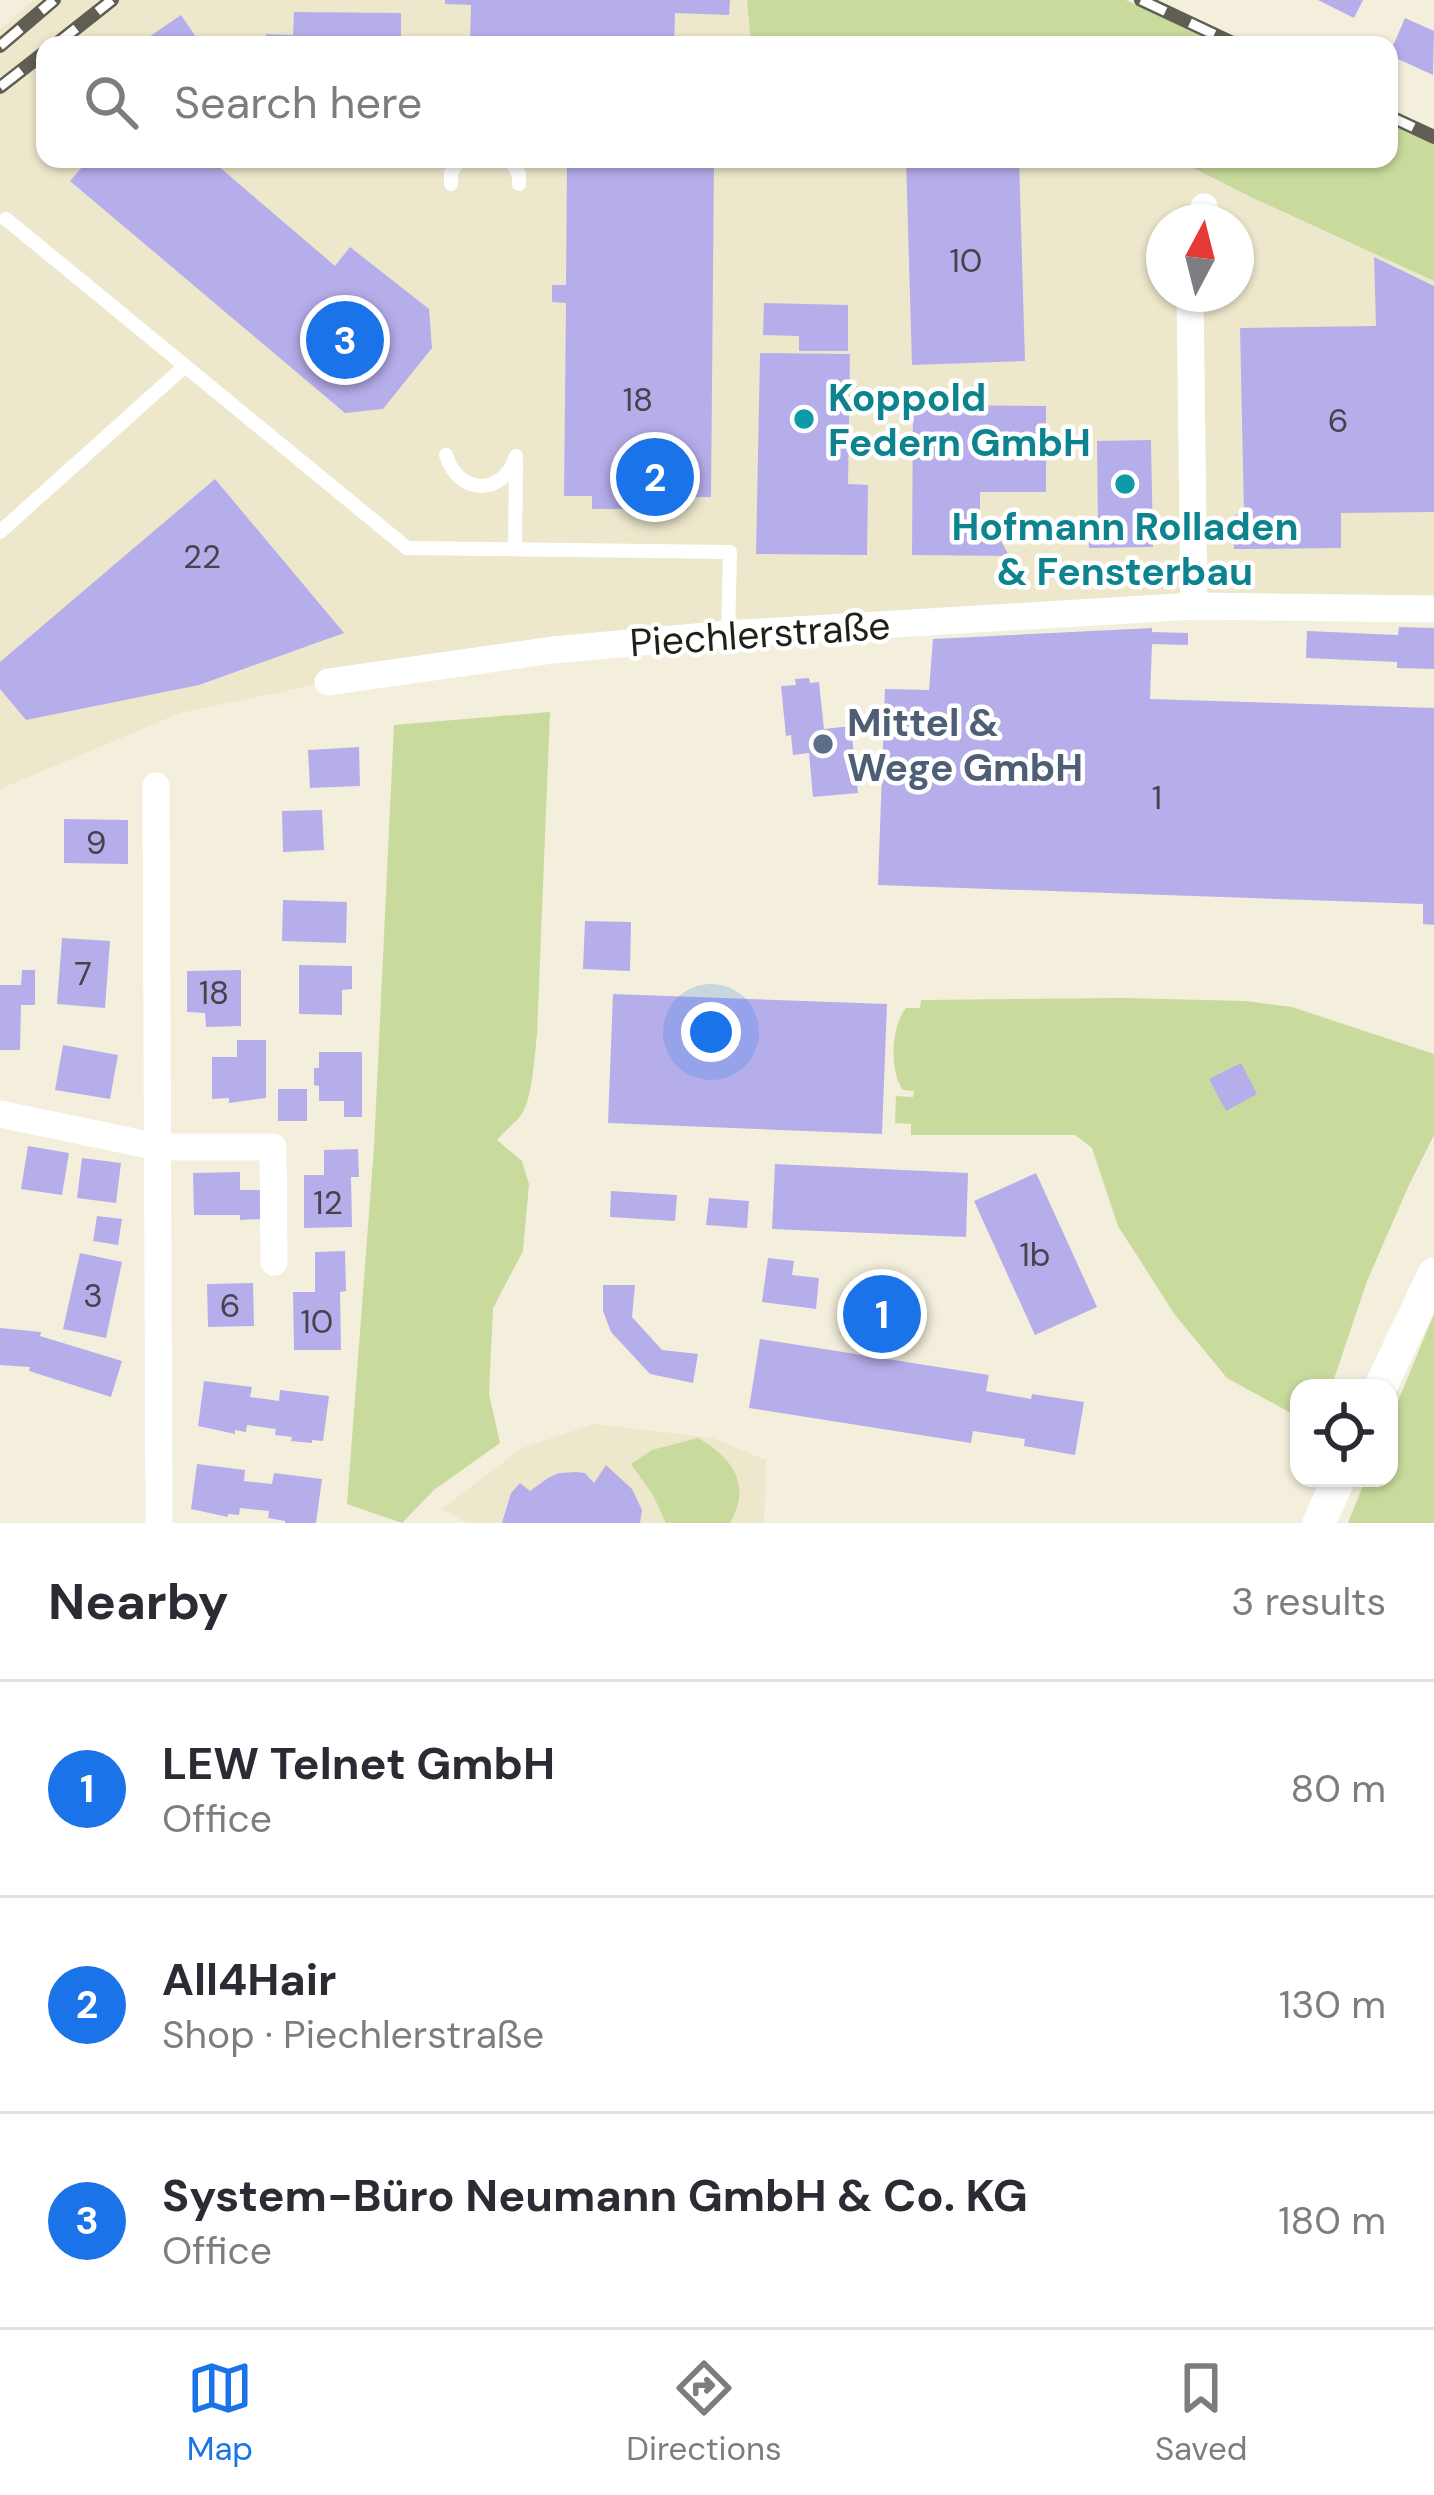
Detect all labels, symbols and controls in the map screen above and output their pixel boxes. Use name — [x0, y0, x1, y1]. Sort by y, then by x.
search box — [36, 36, 1398, 168]
icon: search — [78, 69, 144, 135]
text: Search here — [174, 73, 422, 132]
north arrow — [1146, 204, 1254, 312]
house number: 10 — [950, 239, 982, 282]
pin: 3 — [306, 295, 384, 385]
place label: Koppold Federn GmbH — [828, 372, 1091, 468]
house number: 18 — [623, 378, 653, 421]
house number: 6 — [1328, 399, 1348, 442]
marker: Koppold Federn GmbH — [791, 406, 817, 432]
pin: 2 — [616, 432, 694, 522]
marker: Hofmann Rolladen & Fensterbau — [1112, 471, 1138, 497]
place label: Hofmann Rolladen & Fensterbau — [952, 501, 1298, 597]
house number: 22 — [183, 535, 221, 578]
street label: Piechlerstraße — [628, 599, 892, 669]
place label: Mittel & Wege GmbH — [847, 697, 1083, 793]
marker: Mittel & Wege GmbH — [810, 731, 836, 757]
house number: 1 — [1152, 776, 1162, 819]
house number: 9 — [86, 821, 106, 864]
house number: 7 — [74, 952, 92, 995]
house number: 18 — [199, 971, 229, 1014]
your location — [681, 1002, 741, 1062]
house number: 12 — [313, 1181, 343, 1224]
house number: 1b — [1020, 1233, 1050, 1276]
pin: 1 — [843, 1269, 921, 1359]
house number: 3 — [83, 1274, 103, 1317]
house number: 6 — [220, 1284, 240, 1327]
house number: 10 — [301, 1300, 333, 1343]
map controls — [1290, 1379, 1398, 1487]
button: locate — [1290, 1379, 1398, 1487]
text: Nearby — [48, 1568, 229, 1635]
text: 3 results — [1231, 1576, 1386, 1627]
text: LEW Telnet GmbH — [162, 1734, 555, 1793]
text: 1 — [80, 1763, 94, 1814]
text: 80 m — [1290, 1763, 1386, 1814]
text: Office — [162, 1793, 272, 1844]
text: All4Hair — [162, 1950, 336, 2009]
text: 2 — [76, 1979, 98, 2030]
text: 130 m — [1279, 1979, 1386, 2030]
text: Shop · Piechlerstraße — [162, 2009, 544, 2060]
text: System-Büro Neumann GmbH & Co. KG — [162, 2166, 1028, 2225]
text: 3 — [75, 2195, 99, 2246]
text: 180 m — [1278, 2195, 1386, 2246]
text: Office — [162, 2225, 272, 2276]
tab: Map — [187, 2355, 253, 2470]
tab: Directions — [626, 2355, 782, 2470]
tab: Saved — [1155, 2355, 1247, 2470]

